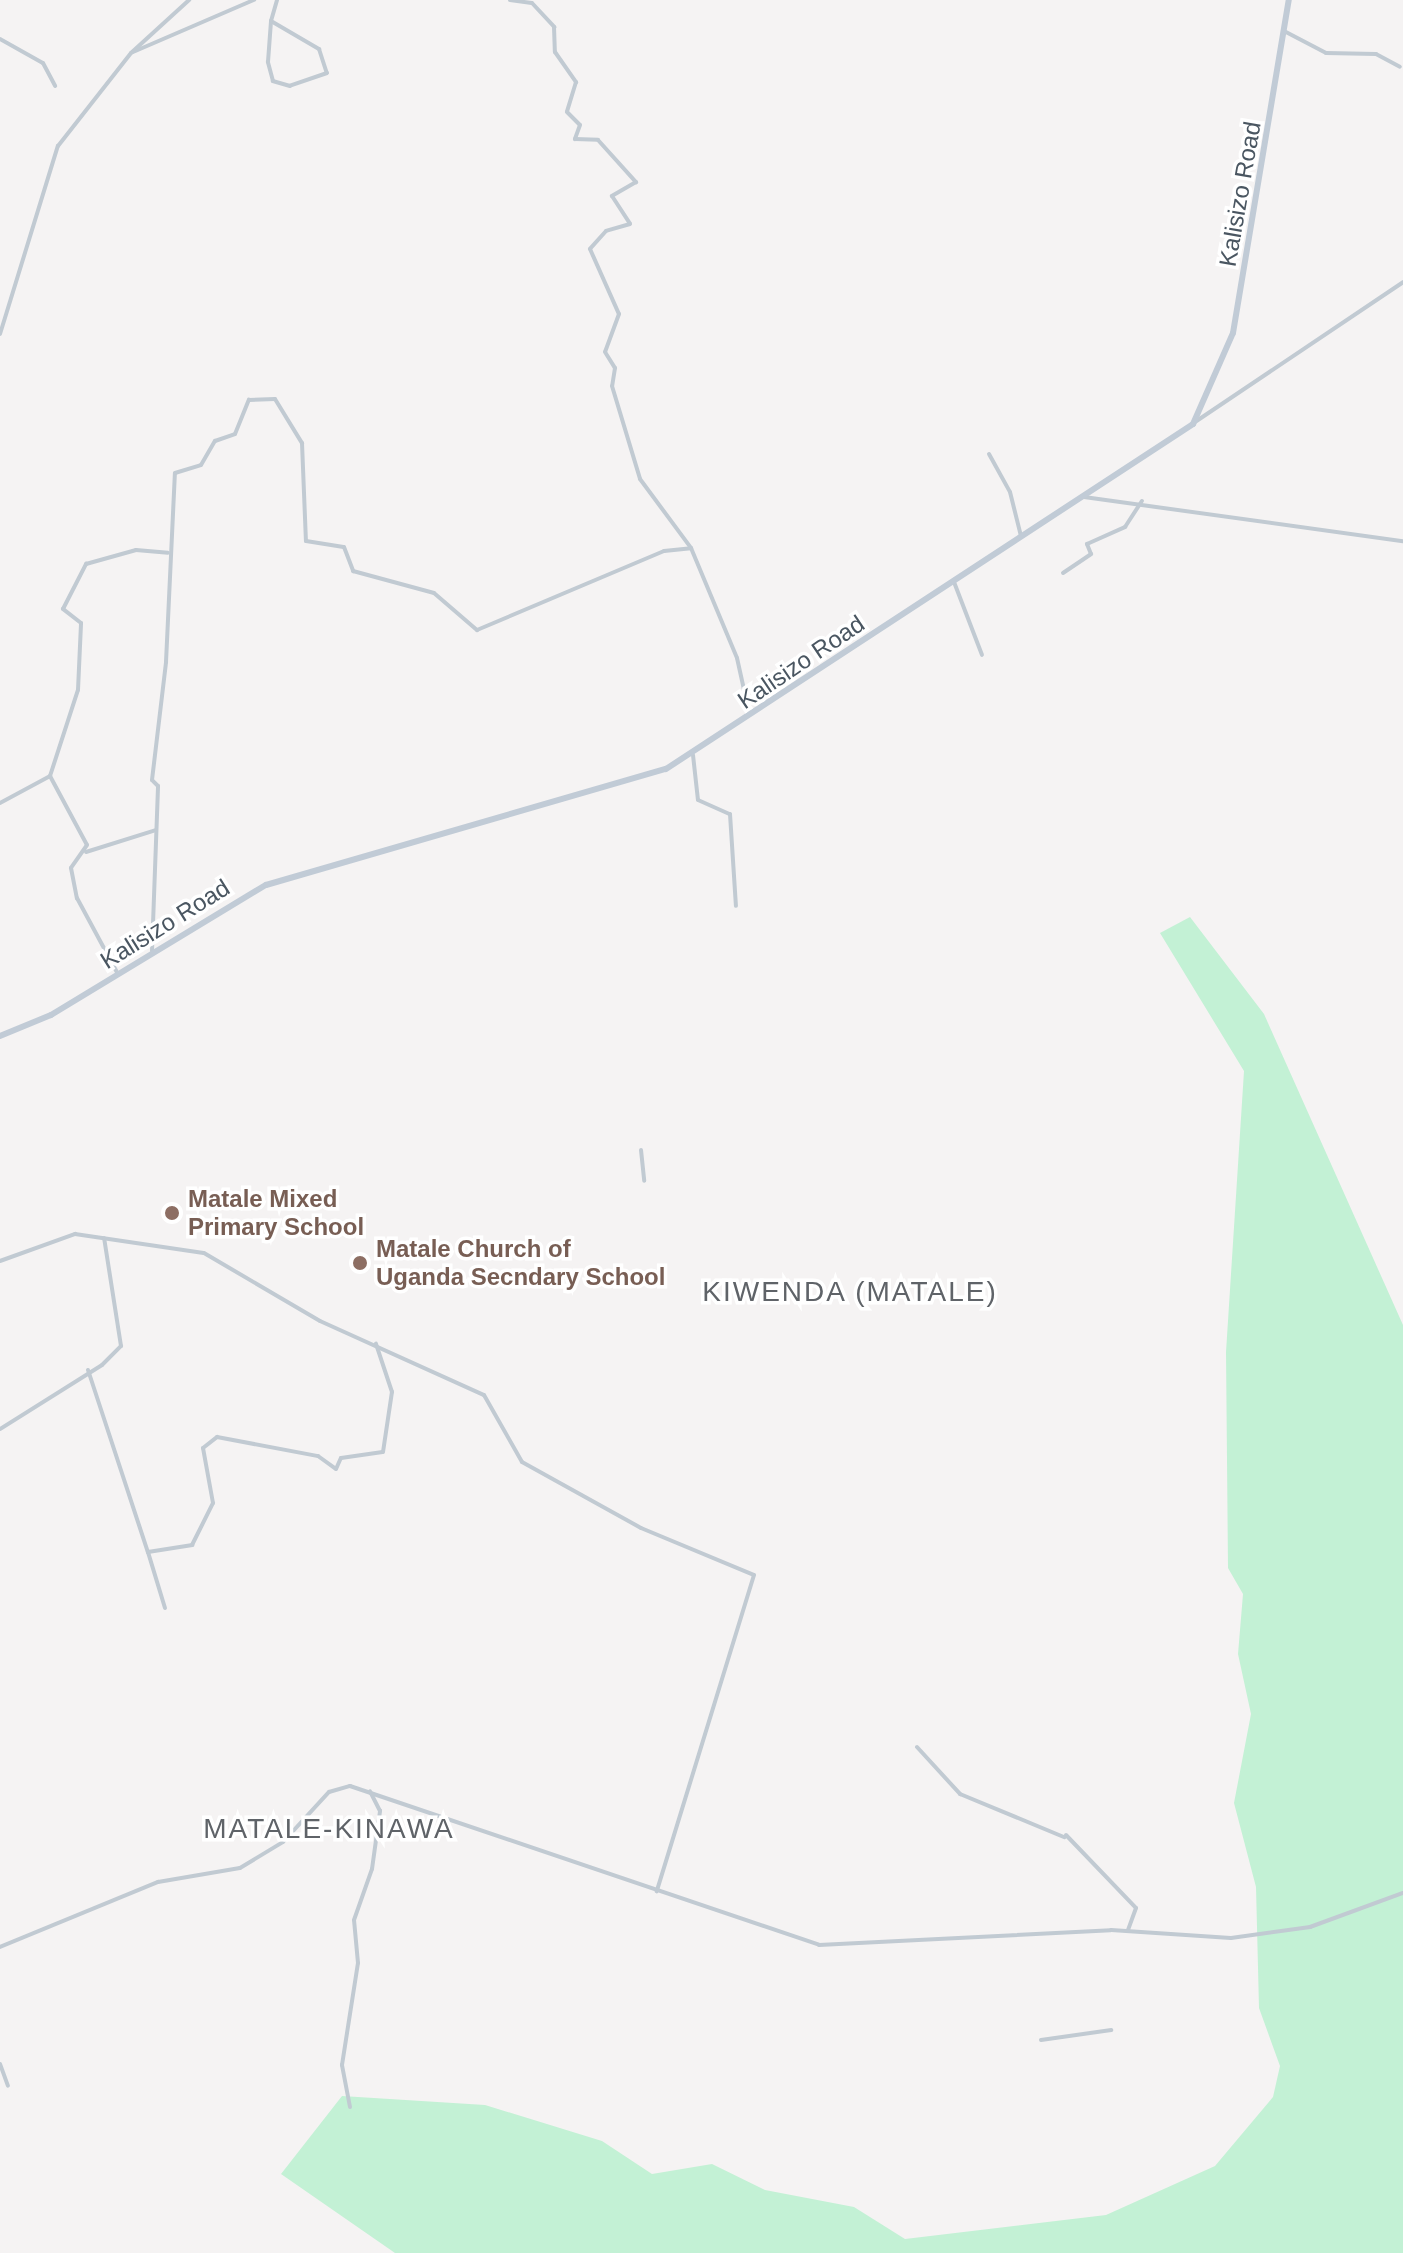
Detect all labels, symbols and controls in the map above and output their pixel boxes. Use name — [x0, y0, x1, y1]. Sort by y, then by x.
street label: Kalisizo Road — [1213, 119, 1267, 269]
street label: Kalisizo Road — [732, 609, 870, 715]
street label: Kalisizo Road — [95, 873, 235, 975]
place label: Matale Mixed Primary School — [188, 1185, 364, 1241]
marker: Matale Mixed Primary School — [163, 1204, 181, 1222]
place label: Matale Church of Uganda Secndary School — [376, 1235, 665, 1291]
marker: Matale Church of Uganda Secndary School — [351, 1254, 369, 1272]
district label: KIWENDA (MATALE) — [702, 1275, 998, 1309]
district label: MATALE-KINAWA — [203, 1812, 455, 1846]

